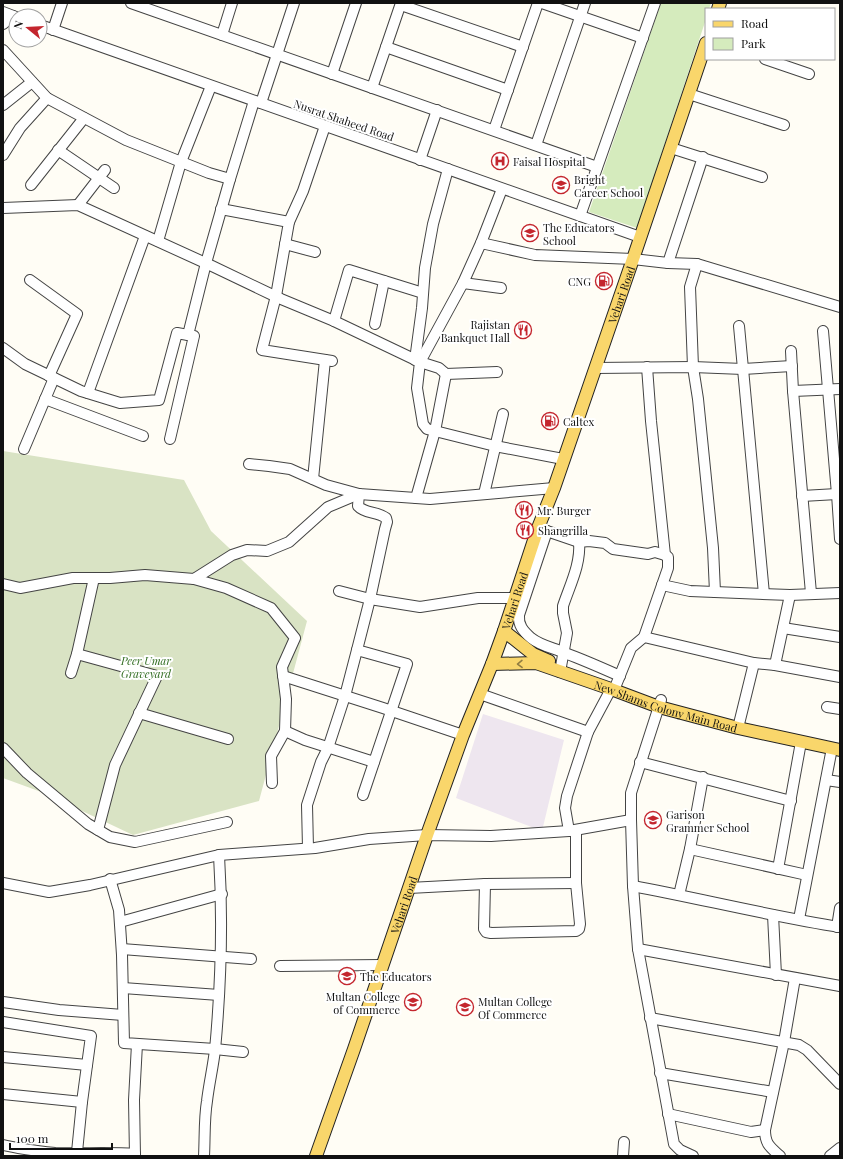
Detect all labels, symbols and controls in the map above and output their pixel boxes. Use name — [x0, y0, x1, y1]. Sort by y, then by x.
north arrow — [8, 8, 48, 48]
legend — [705, 8, 835, 60]
text: Road — [741, 15, 768, 31]
text: N — [10, 19, 26, 31]
text: Park — [741, 35, 766, 51]
street label: Nusrat Shaheed Road — [292, 96, 397, 144]
hospital icon: Faisal Hospital — [490, 151, 510, 171]
place label: Faisal Hospital — [513, 154, 585, 169]
place label: Bright Career School — [574, 172, 643, 200]
school or university icon: Bright Career School — [551, 175, 571, 195]
place label: The Educators School — [543, 220, 615, 248]
school or university icon: The Educators School — [520, 223, 540, 243]
street label: Vehari Road — [604, 263, 638, 326]
fuel station icon: CNG — [594, 271, 614, 291]
place label: CNG — [568, 274, 591, 289]
place label: Rajistan Bankquet Hall — [441, 317, 510, 345]
restaurant icon: Rajistan Bankquet Hall — [513, 320, 533, 340]
fuel station icon: Caltex — [540, 411, 560, 431]
place label: Caltex — [563, 414, 594, 429]
restaurant icon: Mr. Burger — [514, 500, 534, 520]
place label: Mr. Burger — [537, 503, 591, 518]
restaurant icon: Shangrilla — [515, 520, 535, 540]
place label: Shangrilla — [538, 523, 589, 538]
street label: Vehari Road — [497, 569, 531, 632]
park label: Peer Umar Graveyard — [120, 653, 172, 681]
one-way arrow — [517, 660, 523, 668]
street label: New Shams Colony Main Road — [593, 676, 740, 735]
place label: Garison Grammer School — [666, 807, 749, 835]
school or university icon: Garison Grammer School — [643, 810, 663, 830]
street label: Vehari Road — [386, 873, 420, 936]
school or university icon: The Educators — [337, 966, 357, 986]
place label: The Educators — [360, 969, 432, 984]
place label: Multan College of Commerce — [326, 989, 400, 1017]
school or university icon: Multan College of Commerce — [403, 992, 423, 1012]
place label: Multan College Of Commerce — [478, 994, 553, 1022]
school or university icon: Multan College Of Commerce — [455, 997, 475, 1017]
scale bar — [10, 1125, 112, 1151]
text: 100 m — [16, 1130, 49, 1146]

